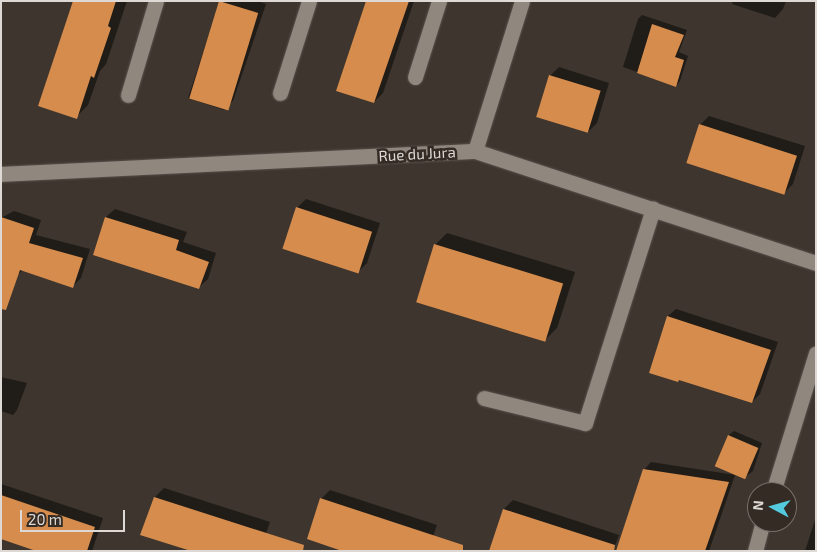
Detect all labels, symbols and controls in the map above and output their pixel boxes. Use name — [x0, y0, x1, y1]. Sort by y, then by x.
street label: Rue du Jura — [378, 143, 456, 165]
north arrow — [747, 482, 797, 532]
scale bar — [22, 500, 128, 532]
text: N — [749, 500, 767, 511]
text: 20 m — [28, 510, 62, 528]

